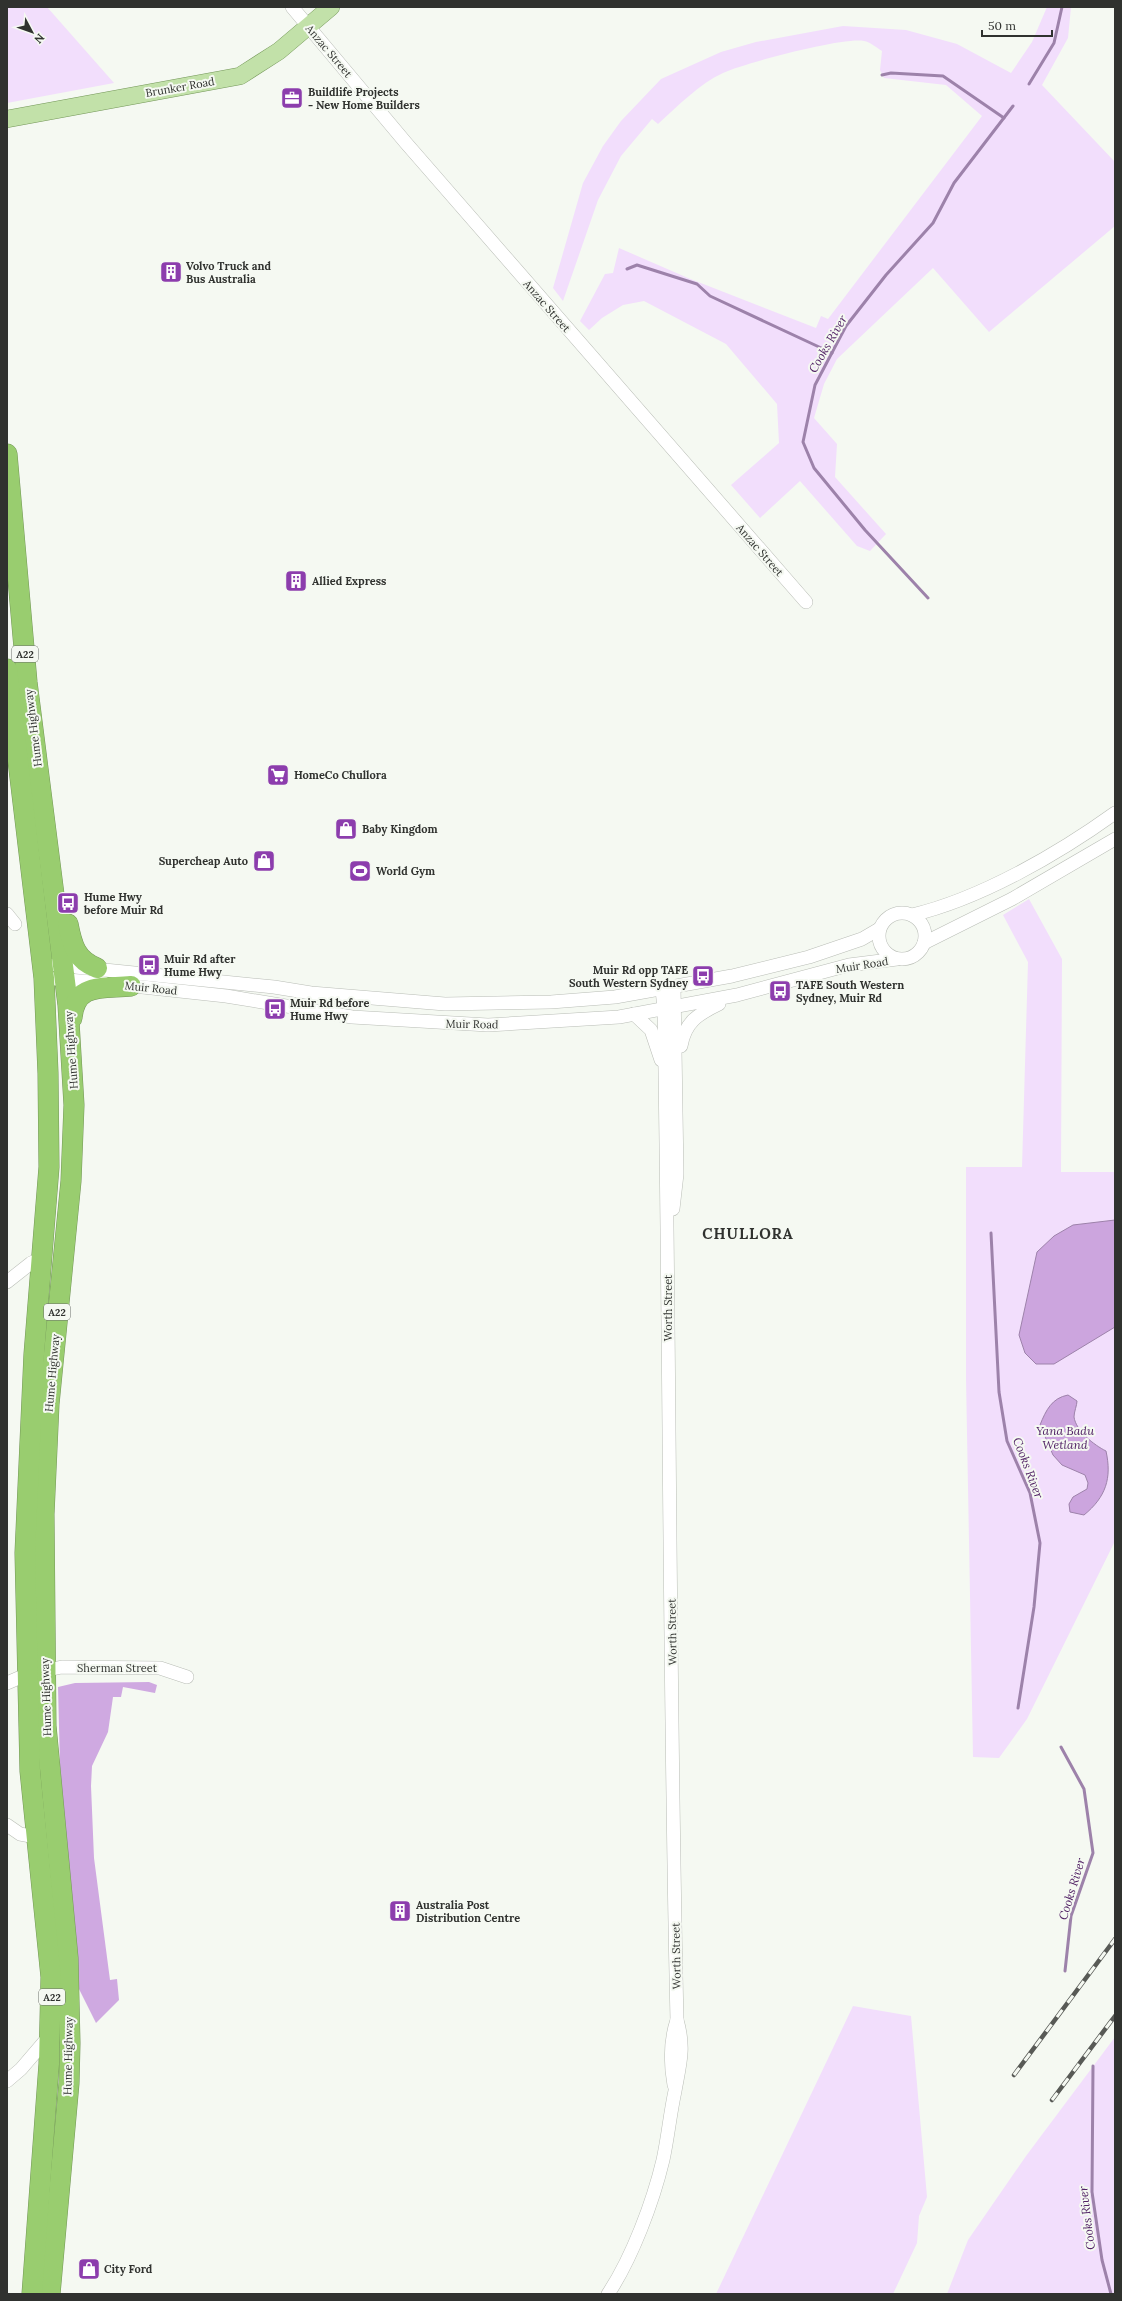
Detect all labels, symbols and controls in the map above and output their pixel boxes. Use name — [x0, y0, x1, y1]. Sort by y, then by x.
north arrow — [12, 12, 52, 52]
scale bar — [982, 12, 1052, 38]
text: 50 m — [988, 18, 1016, 33]
street label: Anzac Street — [302, 21, 356, 81]
text: N — [31, 31, 48, 47]
street label: Brunker Road — [144, 74, 216, 100]
office icon: Buildlife Projects - New Home Builders — [279, 85, 305, 111]
place label: Buildlife Projects - New Home Builders — [308, 85, 420, 112]
building icon: Volvo Truck and Bus Australia — [158, 259, 184, 285]
place label: Volvo Truck and Bus Australia — [186, 259, 271, 286]
street label: Anzac Street — [520, 276, 574, 336]
water label: Cooks River — [805, 312, 850, 375]
street label: Anzac Street — [733, 520, 787, 580]
building icon: Allied Express — [283, 568, 309, 594]
place label: Allied Express — [312, 574, 386, 588]
road number: A22 — [12, 646, 38, 662]
street label: Hume Highway — [21, 688, 45, 768]
supermarket icon: HomeCo Chullora — [265, 762, 291, 788]
place label: HomeCo Chullora — [294, 768, 387, 782]
shop icon: Baby Kingdom — [333, 816, 359, 842]
place label: Baby Kingdom — [362, 822, 438, 836]
shop icon: Supercheap Auto — [251, 848, 277, 874]
place label: Supercheap Auto — [159, 854, 248, 868]
sports icon: World Gym — [347, 858, 373, 884]
place label: World Gym — [376, 864, 435, 878]
bus stop icon: Hume Hwy before Muir Rd — [55, 890, 81, 916]
place label: Hume Hwy before Muir Rd — [83, 890, 164, 917]
bus stop icon: Muir Rd after Hume Hwy — [136, 952, 162, 978]
place label: Muir Rd after Hume Hwy — [164, 952, 236, 979]
street label: Muir Road — [835, 954, 890, 976]
place label: Muir Rd opp TAFE South Western Sydney — [569, 963, 689, 990]
bus stop icon: Muir Rd opp TAFE South Western Sydney — [690, 963, 716, 989]
street label: Muir Road — [124, 978, 178, 998]
bus stop icon: TAFE South Western Sydney, Muir Rd — [767, 978, 793, 1004]
place label: TAFE South Western Sydney, Muir Rd — [796, 978, 904, 1005]
bus stop icon: Muir Rd before Hume Hwy — [262, 996, 288, 1022]
place label: Muir Rd before Hume Hwy — [290, 996, 369, 1023]
street label: Hume Highway — [61, 1010, 81, 1089]
street label: Muir Road — [445, 1017, 499, 1031]
district label: CHULLORA — [702, 1224, 794, 1243]
street label: Worth Street — [661, 1274, 675, 1341]
road number: A22 — [44, 1304, 70, 1320]
street label: Hume Highway — [42, 1333, 62, 1413]
water label: Yana Badu Wetland — [1036, 1423, 1095, 1452]
water label: Cooks River — [1010, 1435, 1047, 1501]
street label: Worth Street — [664, 1598, 680, 1665]
street label: Hume Highway — [38, 1658, 54, 1736]
street label: Sherman Street — [77, 1661, 158, 1675]
water label: Cooks River — [1055, 1855, 1088, 1922]
building icon: Australia Post Distribution Centre — [387, 1898, 413, 1924]
place label: Australia Post Distribution Centre — [416, 1898, 520, 1925]
street label: Worth Street — [668, 1922, 684, 1989]
road number: A22 — [39, 1989, 65, 2005]
street label: Hume Highway — [60, 2017, 76, 2095]
water label: Cooks River — [1075, 2185, 1098, 2251]
shop icon: City Ford — [76, 2256, 102, 2282]
place label: City Ford — [104, 2262, 153, 2276]

